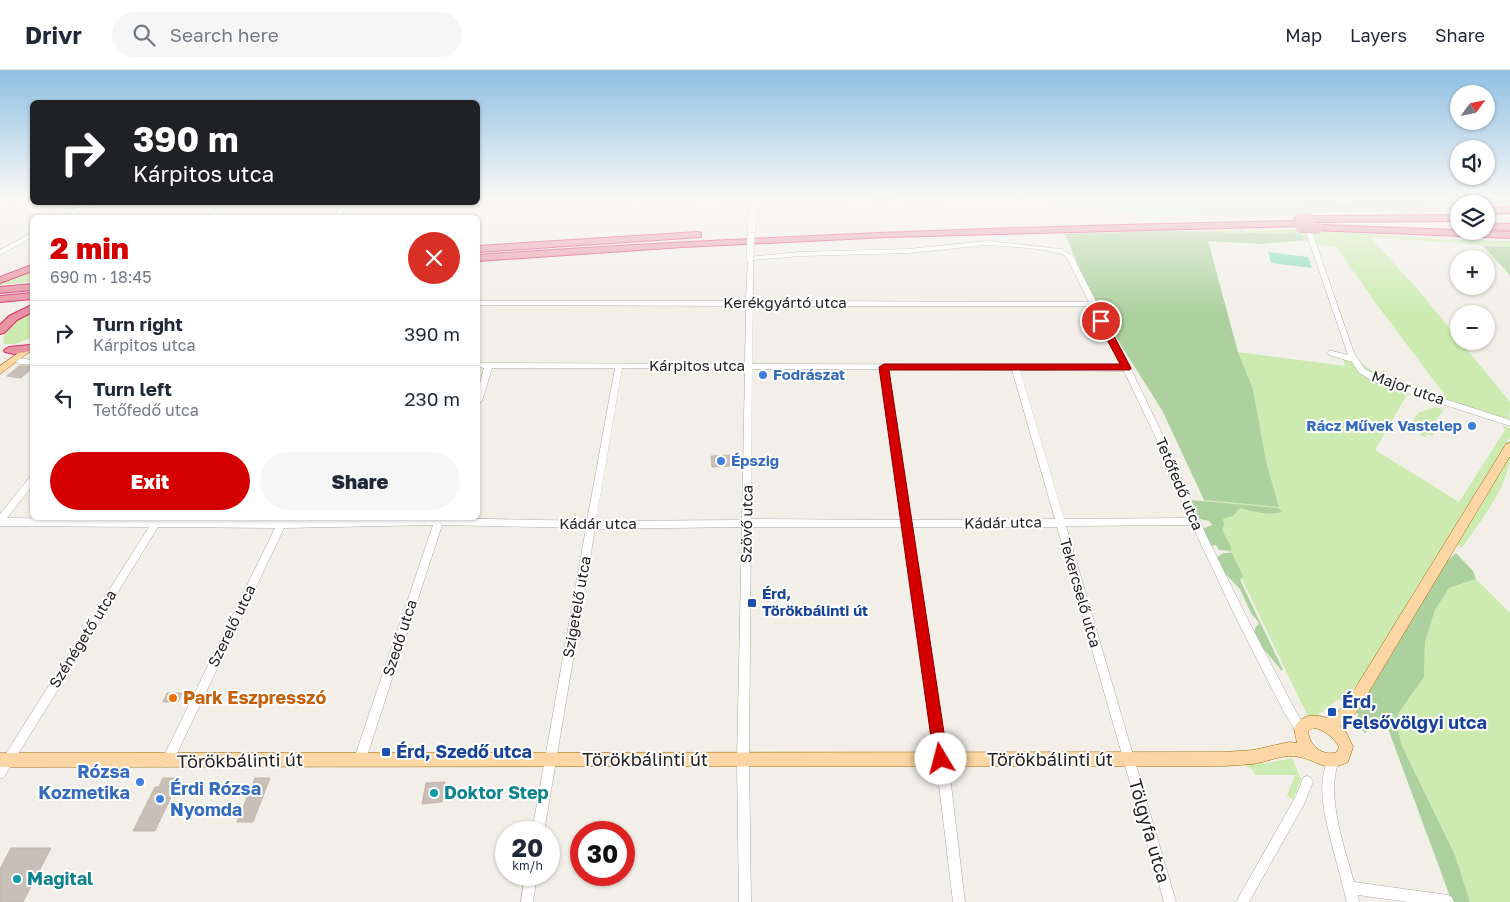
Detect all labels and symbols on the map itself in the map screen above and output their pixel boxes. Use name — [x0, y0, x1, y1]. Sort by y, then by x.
north arrow — [1450, 85, 1495, 130]
street label: Kerékgyártó utca — [723, 293, 847, 311]
pin — [1080, 300, 1122, 342]
street label: Kárpitos utca — [649, 356, 745, 374]
place label: Fodrászat — [773, 365, 845, 383]
street label: Major utca — [1370, 366, 1447, 408]
marker: Fodrászat — [757, 369, 769, 381]
place label: Rácz Művek Vastelep — [1306, 416, 1462, 434]
marker: Rácz Művek Vastelep — [1466, 420, 1478, 432]
street label: Tetőfedő utca — [1152, 434, 1208, 533]
place label: Épszig — [731, 451, 779, 469]
marker: Épszig — [715, 455, 727, 467]
street label: Szövő utca — [736, 485, 756, 563]
street label: Kádár utca — [964, 512, 1042, 532]
street label: Kádár utca — [559, 514, 637, 532]
street label: Tekercselő utca — [1057, 536, 1105, 650]
street label: Szigetelő utca — [558, 555, 594, 659]
street label: Szerelő utca — [203, 581, 259, 670]
place label: Érd, Törökbálinti út — [762, 584, 868, 619]
street label: Szénégető utca — [45, 586, 119, 691]
street label: Szedő utca — [378, 597, 420, 678]
marker: Érd, Törökbálinti út — [746, 597, 758, 609]
place label: Park Eszpresszó — [183, 686, 326, 708]
place label: Érd, Felsővölgyi utca — [1342, 690, 1487, 733]
marker: Park Eszpresszó — [167, 692, 179, 704]
marker: Érd, Felsővölgyi utca — [1326, 706, 1338, 718]
position arrow — [914, 732, 966, 784]
place label: Érd, Szedő utca — [396, 740, 532, 762]
marker: Érd, Szedő utca — [380, 746, 392, 758]
street label: Törökbálinti út — [177, 748, 303, 772]
street label: Törökbálinti út — [582, 748, 708, 770]
street label: Törökbálinti út — [987, 748, 1113, 770]
place label: Rózsa Kozmetika — [38, 760, 130, 803]
marker: Rózsa Kozmetika — [134, 776, 146, 788]
street label: Tölgyfa utca — [1125, 776, 1175, 885]
place label: Érdi Rózsa Nyomda — [170, 777, 261, 820]
place label: Doktor Step — [444, 781, 549, 803]
marker: Doktor Step — [428, 787, 440, 799]
marker: Érdi Rózsa Nyomda — [154, 793, 166, 805]
speed limit sign: 30 — [570, 821, 635, 886]
place label: Magital — [27, 867, 93, 889]
marker: Magital — [11, 873, 23, 885]

